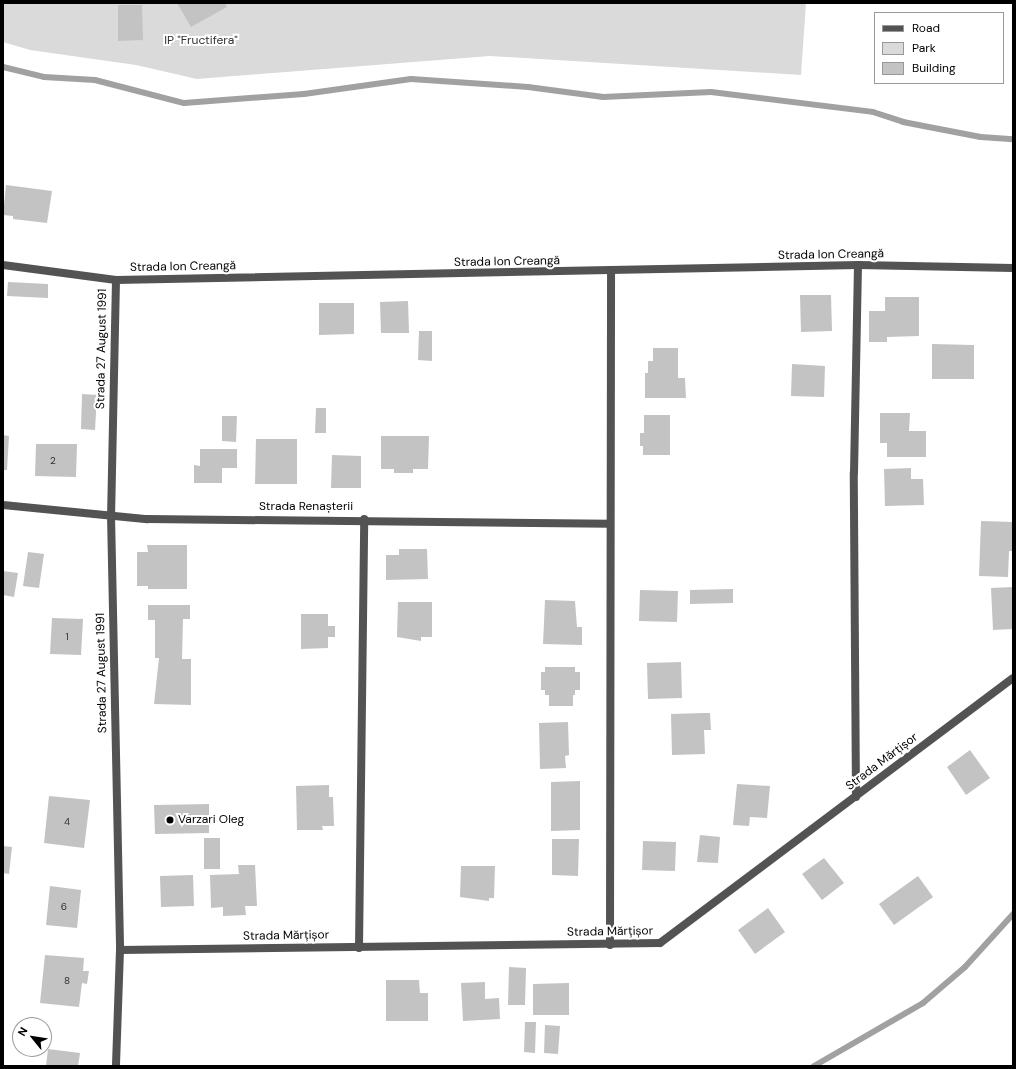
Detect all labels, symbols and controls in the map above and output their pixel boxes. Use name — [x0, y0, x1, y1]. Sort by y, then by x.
legend — [874, 12, 1004, 84]
text: Road — [912, 20, 940, 36]
park label: IP "Fructifera" — [164, 34, 238, 48]
text: Park — [912, 40, 936, 56]
text: Building — [912, 60, 956, 76]
street label: Strada Ion Creangă — [778, 247, 884, 263]
street label: Strada Ion Creangă — [454, 254, 560, 270]
street label: Strada Ion Creangă — [130, 259, 236, 275]
street label: Strada 27 August 1991 — [94, 289, 110, 409]
house number: 2 — [50, 455, 56, 467]
street label: Strada Renașterii — [259, 500, 353, 514]
street label: Strada 27 August 1991 — [94, 613, 110, 733]
house number: 1 — [65, 631, 69, 643]
street label: Strada Mărțișor — [843, 730, 921, 794]
place label: Varzari Oleg — [178, 813, 244, 827]
marker: Varzari Oleg — [165, 815, 175, 825]
house number: 4 — [64, 816, 70, 828]
house number: 6 — [61, 901, 67, 913]
street label: Strada Mărțișor — [567, 924, 653, 940]
street label: Strada Mărțișor — [243, 928, 329, 944]
house number: 8 — [64, 975, 70, 987]
north arrow — [12, 1017, 52, 1057]
text: N — [14, 1025, 31, 1038]

